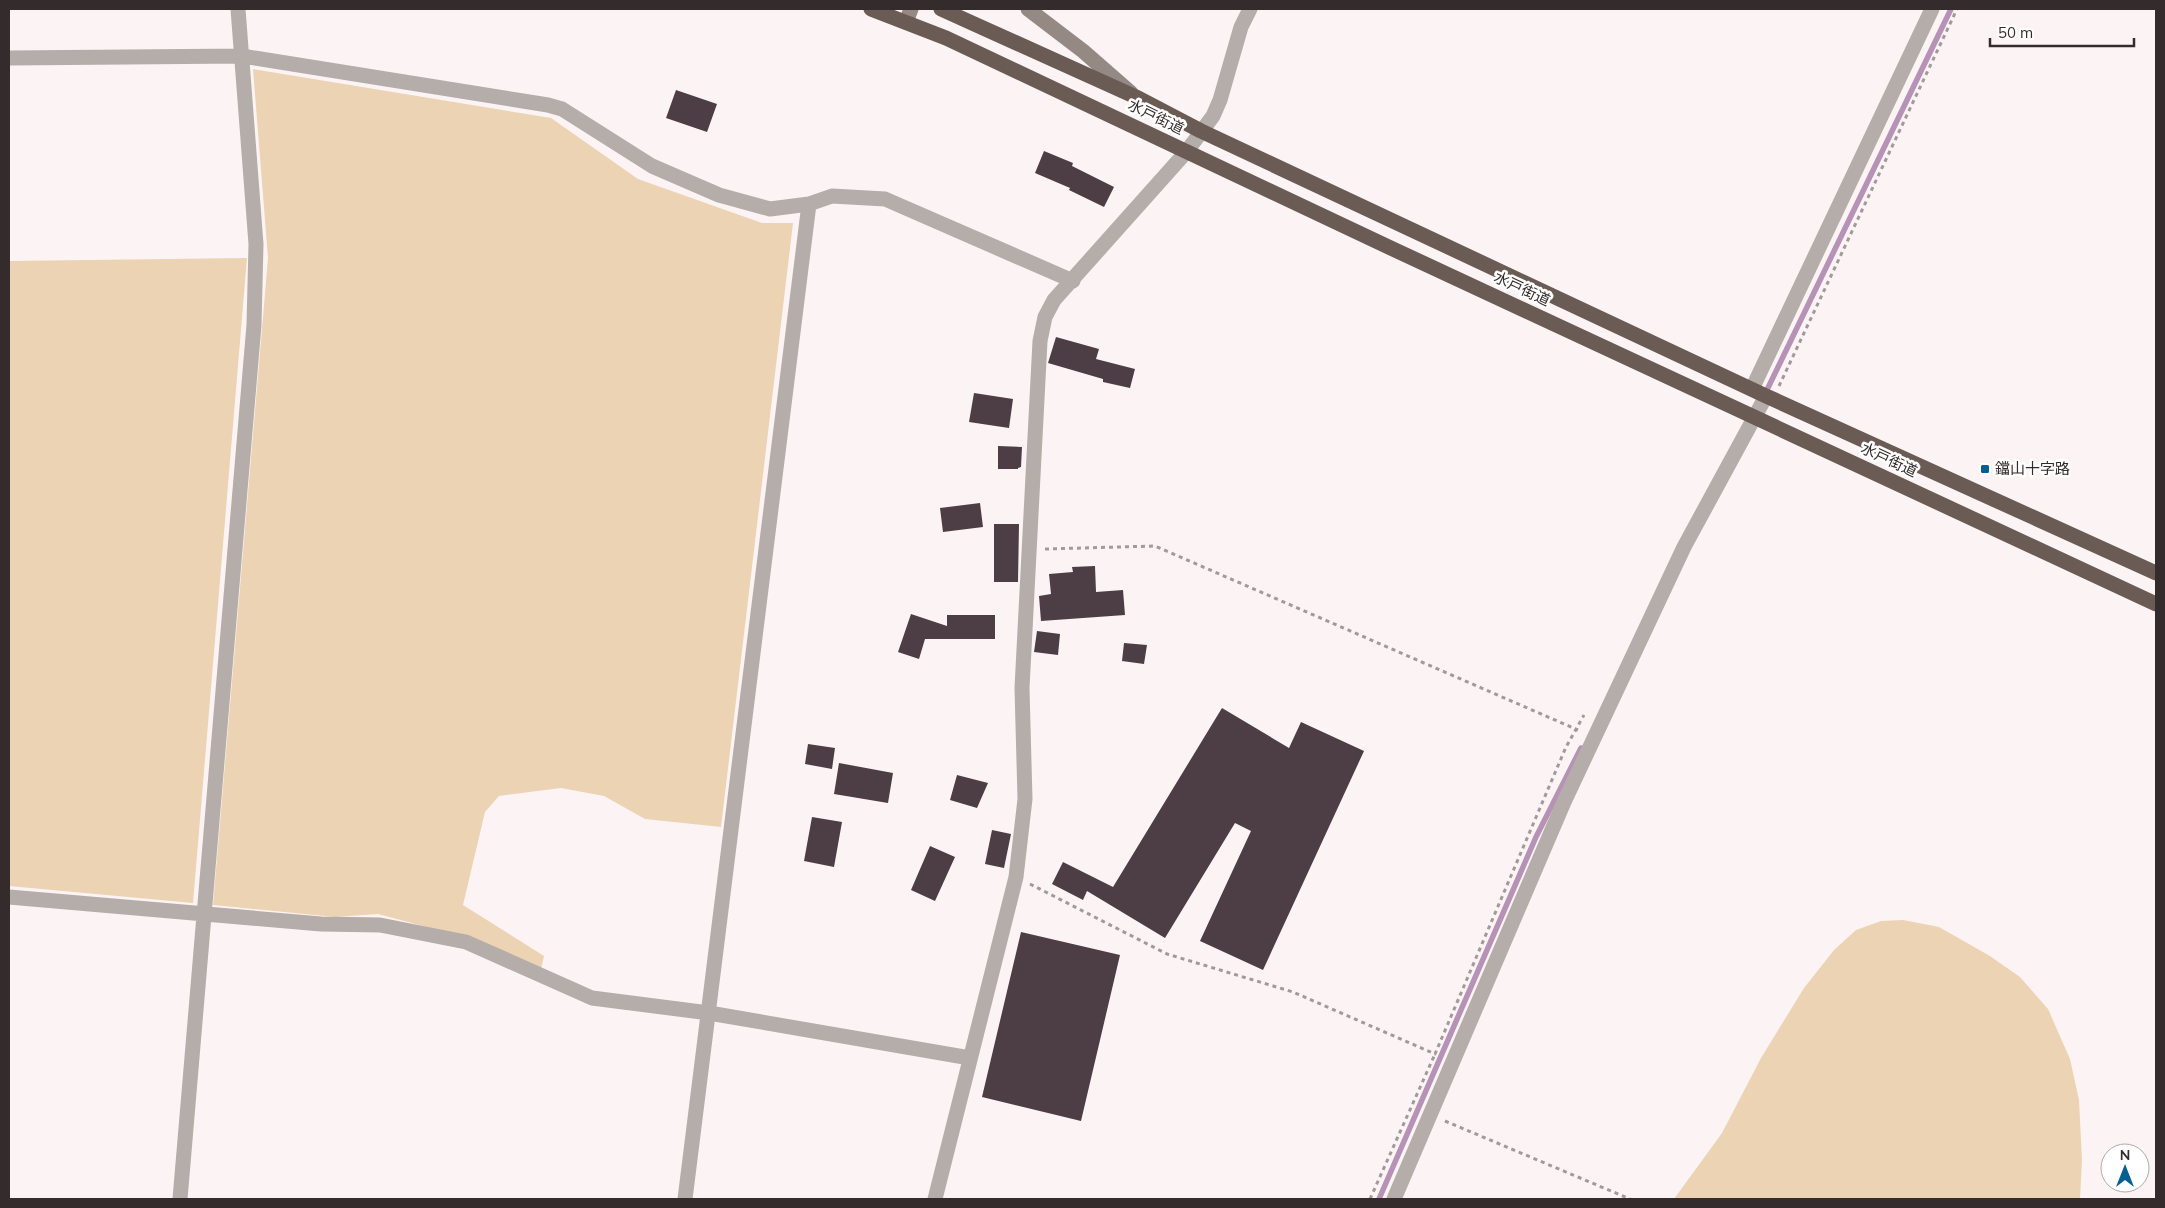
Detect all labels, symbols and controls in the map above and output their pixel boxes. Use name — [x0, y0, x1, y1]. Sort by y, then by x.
scale bar — [1990, 15, 2134, 47]
text: 50 m — [1998, 23, 2033, 42]
street label: 水戸街道 — [1125, 95, 1187, 138]
street label: 水戸街道 — [1491, 267, 1553, 310]
street label: 水戸街道 — [1858, 438, 1920, 481]
place label: 鐺山十字路 — [1995, 459, 2070, 478]
marker: 鐺山十字路 — [1979, 463, 1991, 475]
north arrow — [2100, 1143, 2150, 1193]
text: N — [2120, 1146, 2130, 1164]

